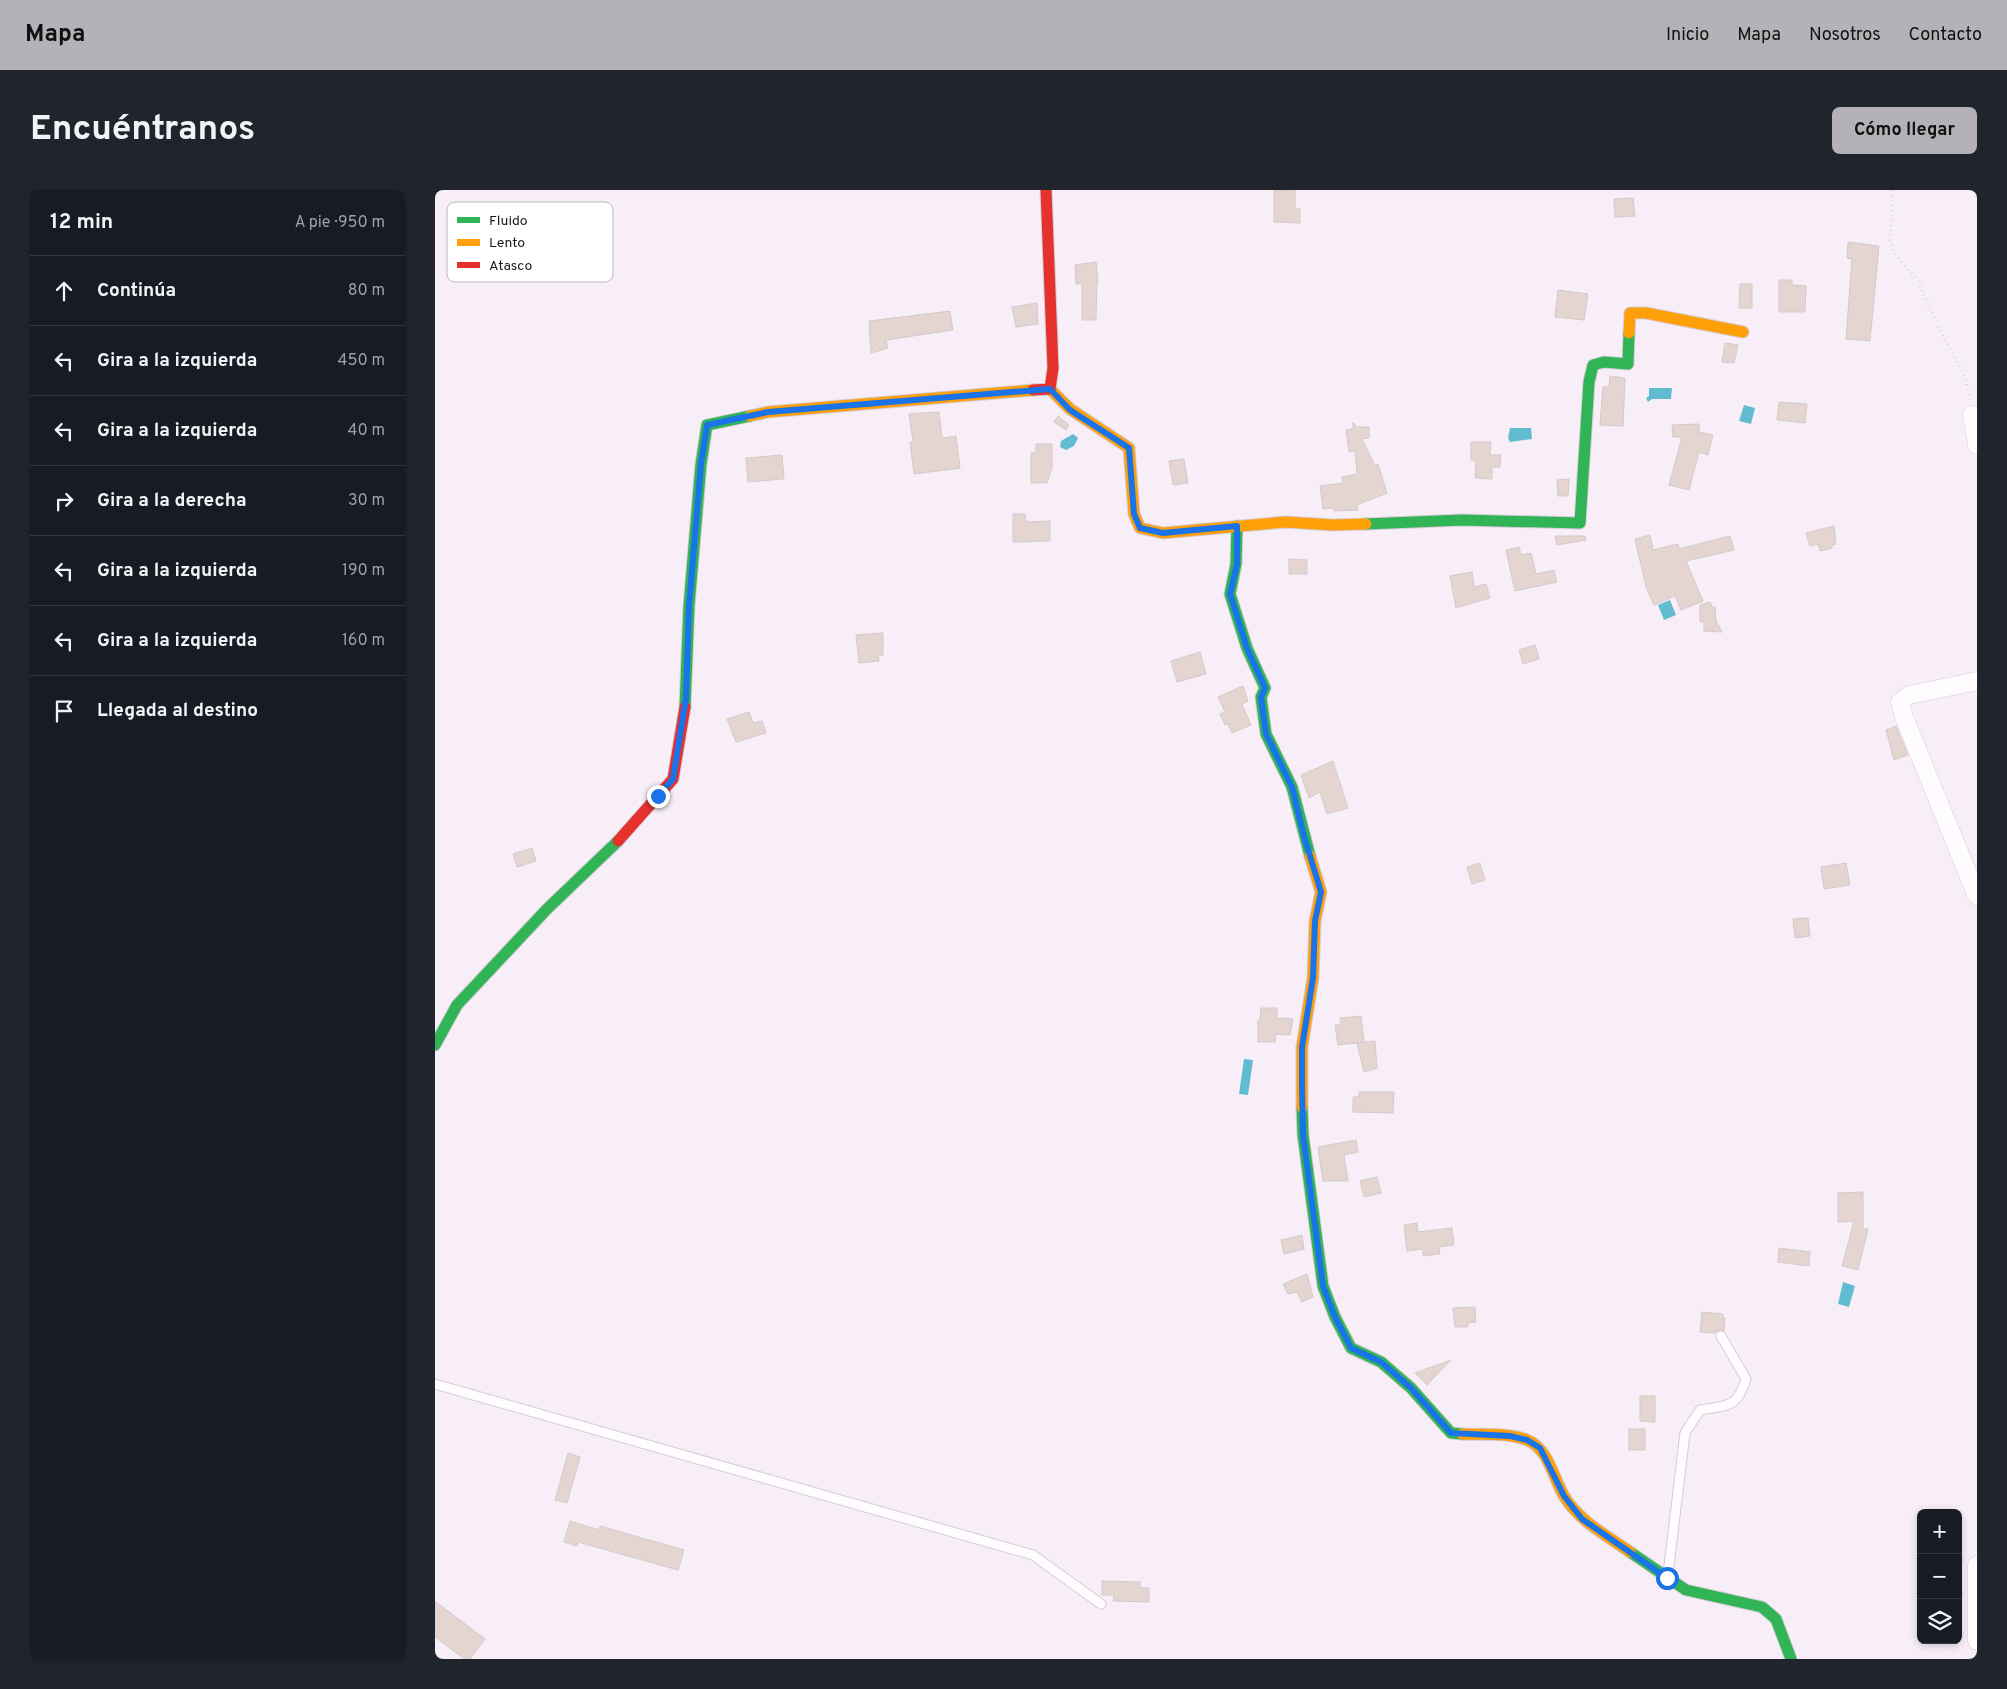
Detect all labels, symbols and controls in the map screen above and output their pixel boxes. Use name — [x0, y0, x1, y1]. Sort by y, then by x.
text: Mapa — [25, 20, 85, 50]
text: Inicio — [1666, 24, 1709, 47]
text: Mapa — [1737, 24, 1781, 47]
text: Nosotros — [1809, 24, 1881, 47]
text: Contacto — [1909, 24, 1982, 47]
button: Cómo llegar — [1832, 107, 1977, 154]
text: Encuéntranos — [30, 108, 255, 152]
legend — [447, 202, 613, 282]
text: 12 min — [50, 209, 113, 236]
text: A pie · 950 m — [295, 213, 385, 233]
text: Fluido — [489, 213, 528, 230]
text: Lento — [489, 235, 525, 252]
text: Atasco — [489, 258, 532, 275]
icon: ahead — [50, 277, 78, 305]
text: Continúa — [97, 279, 176, 303]
text: 80 m — [348, 281, 385, 301]
icon: left — [50, 347, 78, 375]
text: Gira a la izquierda — [97, 349, 257, 373]
text: 450 m — [338, 351, 385, 371]
icon: left — [50, 417, 78, 445]
text: Gira a la izquierda — [97, 419, 257, 443]
text: 40 m — [347, 421, 385, 441]
icon: right — [50, 487, 78, 515]
text: Gira a la derecha — [97, 489, 247, 513]
text: 30 m — [348, 491, 385, 511]
icon: left — [50, 557, 78, 585]
text: Gira a la izquierda — [97, 559, 257, 583]
text: 190 m — [342, 561, 385, 581]
icon: left — [50, 627, 78, 655]
text: Gira a la izquierda — [97, 629, 257, 653]
text: 160 m — [342, 631, 385, 651]
icon: arrive — [50, 697, 78, 725]
text: Llegada al destino — [97, 699, 258, 723]
route end — [647, 785, 670, 808]
map controls — [1917, 1509, 1962, 1644]
button: + — [1917, 1509, 1962, 1554]
button: − — [1917, 1554, 1962, 1599]
route start — [1656, 1567, 1679, 1590]
button: layers — [1917, 1599, 1962, 1644]

